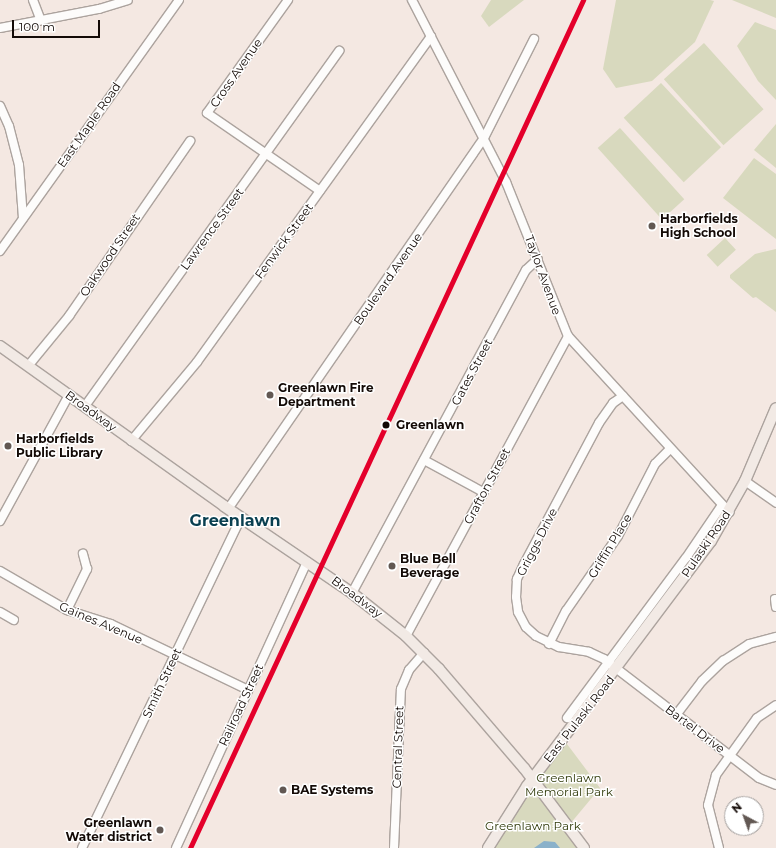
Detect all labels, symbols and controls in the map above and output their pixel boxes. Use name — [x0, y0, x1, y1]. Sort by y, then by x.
scale bar — [14, 12, 102, 38]
text: 100 m — [19, 19, 55, 34]
street label: Cross Avenue — [207, 36, 265, 110]
street label: East Maple Road — [54, 80, 124, 170]
street label: Lawrence Street — [177, 185, 247, 273]
street label: Fenwick Street — [252, 200, 316, 282]
street label: Oakwood Street — [77, 211, 143, 299]
place label: Harborfields High School — [660, 212, 738, 240]
marker: Harborfields High School — [647, 221, 657, 231]
street label: Boulevard Avenue — [351, 230, 425, 328]
street label: Taylor Avenue — [522, 233, 564, 317]
street label: Gates Street — [448, 336, 496, 408]
place label: Greenlawn Fire Department — [278, 381, 374, 409]
street label: Broadway — [62, 388, 120, 434]
marker: Greenlawn Fire Department — [265, 390, 275, 400]
marker: Greenlawn — [379, 418, 393, 432]
place label: Greenlawn — [396, 418, 464, 432]
place label: Harborfields Public Library — [16, 432, 103, 460]
marker: Harborfields Public Library — [3, 441, 13, 451]
street label: Grafton Street — [461, 445, 513, 527]
street label: Griggs Drive — [514, 506, 560, 578]
street label: Pulaski Road — [678, 508, 734, 580]
district label: Greenlawn — [190, 511, 280, 531]
street label: Griffin Place — [585, 511, 635, 581]
place label: Blue Bell Beverage — [400, 552, 459, 580]
marker: Blue Bell Beverage — [387, 561, 397, 571]
street label: Broadway — [329, 573, 385, 621]
street label: Gaines Avenue — [57, 599, 145, 647]
street label: Smith Street — [139, 646, 185, 720]
street label: Railroad Street — [216, 662, 266, 748]
street label: East Pulaski Road — [540, 673, 618, 765]
street label: Bartel Drive — [662, 702, 728, 756]
street label: Central Street — [389, 706, 407, 788]
park label: Greenlawn Memorial Park — [525, 771, 613, 799]
place label: BAE Systems — [291, 783, 373, 797]
marker: BAE Systems — [278, 785, 288, 795]
north arrow — [724, 796, 764, 836]
text: N — [729, 800, 745, 816]
place label: Greenlawn Water district — [65, 816, 152, 844]
park label: Greenlawn Park — [485, 819, 581, 833]
marker: Greenlawn Water district — [155, 825, 165, 835]

